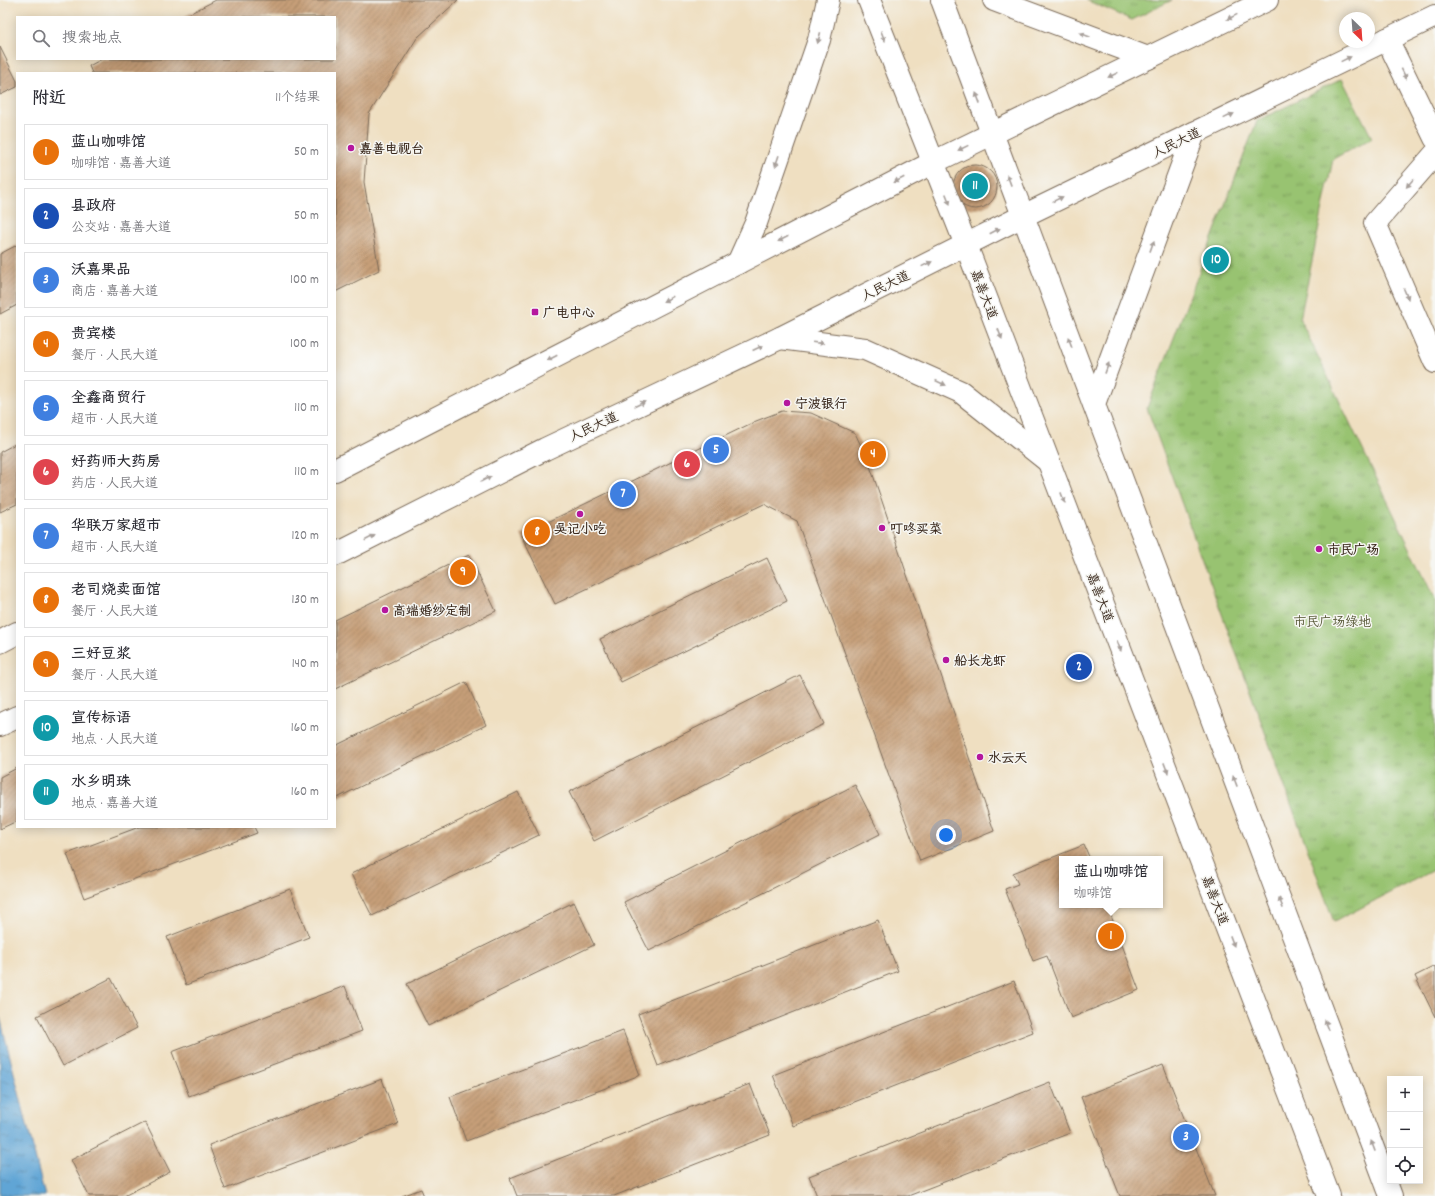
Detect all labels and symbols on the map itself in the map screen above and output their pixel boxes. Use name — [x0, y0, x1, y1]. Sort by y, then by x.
north arrow — [1339, 12, 1375, 48]
one-way arrow — [1227, 14, 1238, 20]
one-way arrow — [881, 31, 887, 43]
one-way arrow — [1079, 31, 1091, 37]
one-way arrow — [816, 32, 822, 44]
one-way arrow — [1340, 56, 1351, 62]
one-way arrow — [1401, 69, 1407, 80]
one-way arrow — [1107, 72, 1119, 78]
one-way arrow — [975, 91, 981, 103]
one-way arrow — [1223, 113, 1235, 119]
street label: 人民大道 — [1150, 124, 1205, 164]
place label: 嘉善电视台 — [359, 141, 424, 160]
marker: 嘉善电视台 — [346, 143, 356, 153]
one-way arrow — [957, 145, 969, 151]
one-way arrow — [774, 155, 780, 167]
pin: 11 — [962, 171, 988, 201]
one-way arrow — [1006, 173, 1012, 185]
one-way arrow — [893, 177, 905, 183]
one-way arrow — [1405, 178, 1414, 188]
one-way arrow — [946, 193, 952, 205]
one-way arrow — [1052, 196, 1064, 202]
one-way arrow — [989, 227, 1000, 234]
one-way arrow — [778, 236, 789, 243]
one-way arrow — [1150, 239, 1156, 251]
pin: 10 — [1203, 245, 1229, 275]
one-way arrow — [922, 261, 933, 268]
street label: 人民大道 — [859, 267, 914, 307]
street label: 嘉善大道 — [964, 267, 1001, 323]
one-way arrow — [1403, 288, 1409, 300]
one-way arrow — [662, 296, 674, 302]
place label: 广电中心 — [543, 305, 595, 324]
marker: 广电中心 — [530, 307, 540, 317]
one-way arrow — [998, 328, 1004, 340]
one-way arrow — [1067, 335, 1073, 347]
one-way arrow — [812, 340, 824, 346]
one-way arrow — [752, 345, 764, 351]
one-way arrow — [546, 355, 558, 361]
one-way arrow — [1105, 361, 1111, 373]
one-way arrow — [935, 380, 946, 386]
place label: 宁波银行 — [795, 396, 847, 415]
marker: 宁波银行 — [782, 398, 792, 408]
one-way arrow — [635, 401, 646, 407]
street label: 人民大道 — [566, 409, 622, 448]
pin: 5 — [703, 435, 729, 465]
pin: 4 — [860, 439, 886, 469]
pin: 6 — [674, 449, 700, 479]
one-way arrow — [480, 476, 491, 482]
pin: 7 — [610, 479, 636, 509]
one-way arrow — [1061, 493, 1067, 505]
marker: 吴记小吃 — [575, 509, 585, 519]
pin: 8 — [524, 517, 550, 547]
place label: 吴记小吃 — [554, 521, 606, 540]
place label: 叮咚买菜 — [890, 521, 942, 540]
marker: 叮咚买菜 — [877, 523, 887, 533]
one-way arrow — [364, 534, 376, 541]
place label: 市民广场 — [1327, 542, 1379, 561]
marker: 市民广场 — [1314, 544, 1324, 554]
pin: 9 — [450, 557, 476, 587]
street label: 嘉善大道 — [1080, 570, 1117, 626]
place label: 高端婚纱定制 — [393, 603, 471, 622]
marker: 高端婚纱定制 — [380, 605, 390, 615]
park label: 市民广场绿地 — [1293, 614, 1371, 633]
one-way arrow — [1117, 641, 1123, 653]
pin: 2 — [1066, 652, 1092, 682]
place label: 船长龙虾 — [954, 653, 1006, 672]
marker: 船长龙虾 — [941, 655, 951, 665]
place label: 水云天 — [988, 750, 1027, 769]
marker: 水云天 — [975, 752, 985, 762]
one-way arrow — [1163, 762, 1169, 774]
one-way arrow — [1232, 775, 1238, 787]
your location — [936, 825, 956, 845]
street label: 嘉善大道 — [1195, 873, 1232, 929]
one-way arrow — [1278, 897, 1284, 909]
pin: 1 — [1098, 921, 1124, 951]
one-way arrow — [1229, 936, 1235, 948]
one-way arrow — [1323, 1018, 1329, 1030]
pin: 3 — [1173, 1122, 1199, 1152]
one-way arrow — [1369, 1140, 1375, 1152]

